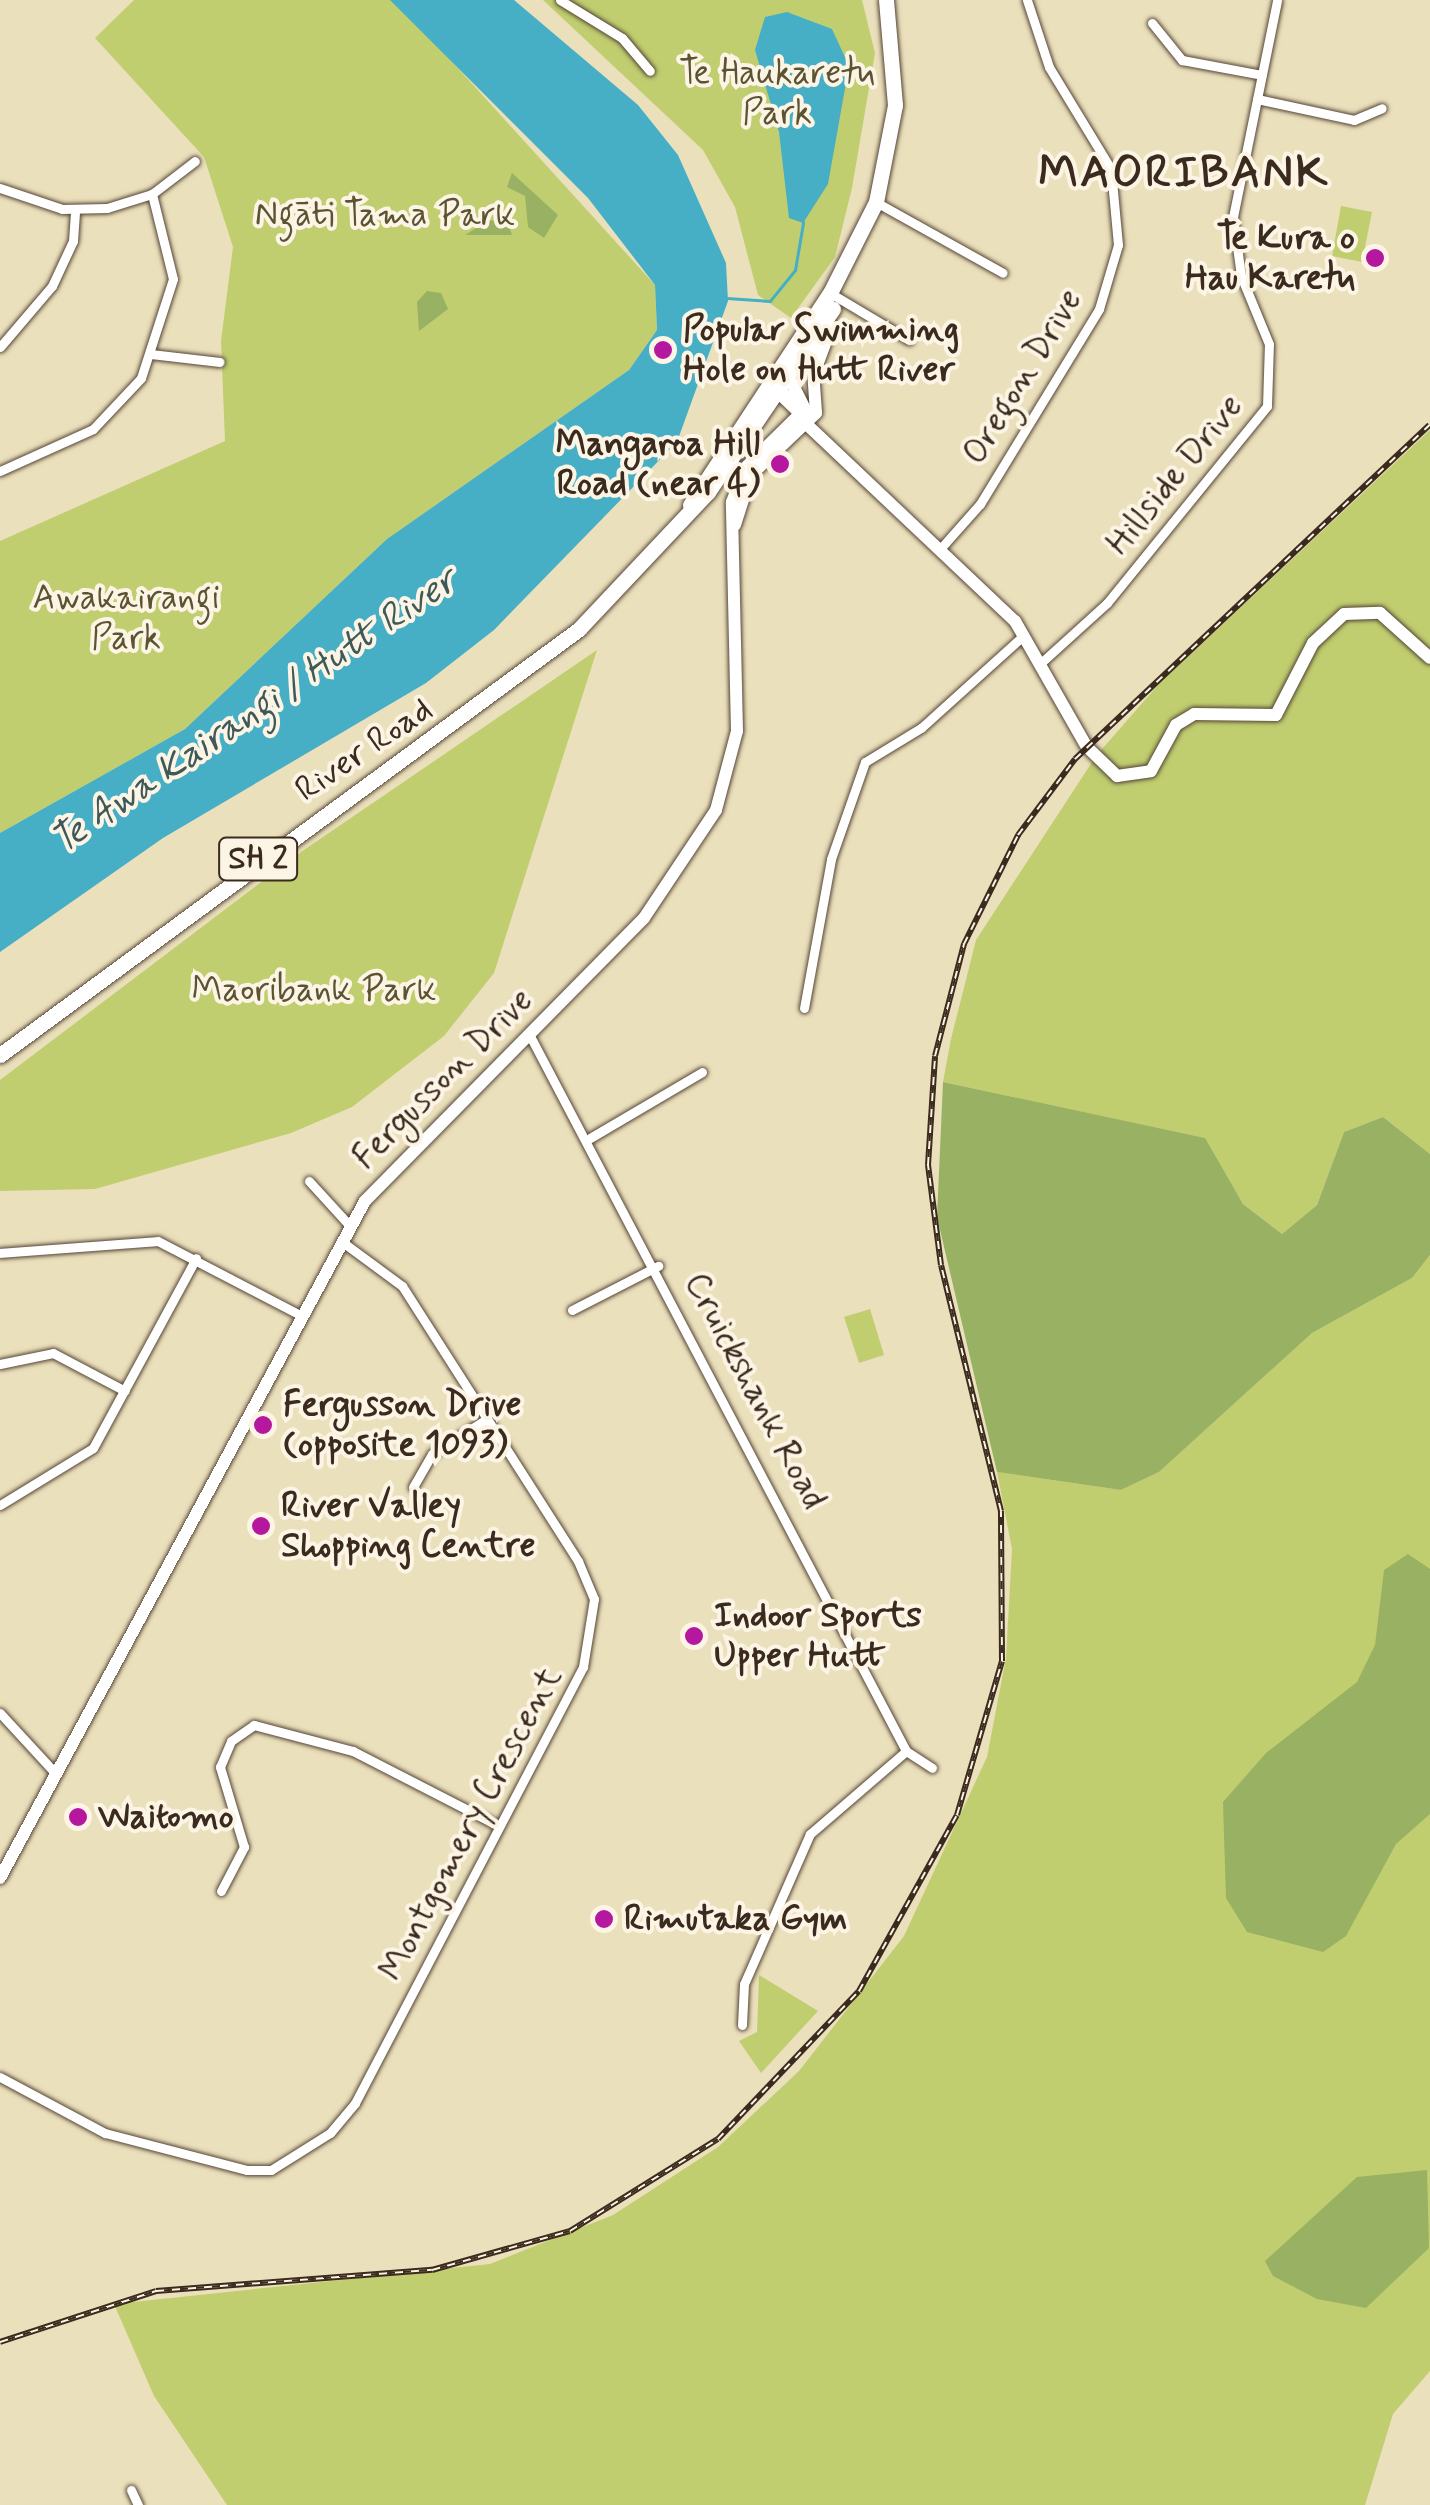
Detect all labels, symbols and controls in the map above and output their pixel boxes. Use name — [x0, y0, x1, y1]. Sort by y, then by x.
park label: Te Haukaretu Park — [678, 52, 876, 134]
district label: MAORIBANK — [1044, 147, 1324, 201]
park label: Ngāti Tama Park — [259, 194, 511, 236]
place label: Te Kura o Hau Karetu — [1186, 217, 1355, 299]
marker: Te Kura o Hau Karetu — [1364, 247, 1386, 269]
street label: Oregon Drive — [954, 282, 1092, 472]
place label: Popular Swimming Hole on Hutt River — [683, 309, 959, 391]
marker: Popular Swimming Hole on Hutt River — [652, 339, 674, 361]
street label: Hillside Drive — [1098, 387, 1252, 563]
place label: Mangaroa Hill Road (near 4) — [556, 423, 760, 505]
marker: Mangaroa Hill Road (near 4) — [769, 453, 791, 475]
water label: Te Awa Kairangi / Hutt River — [40, 558, 468, 866]
park label: Awakairangi Park — [32, 577, 220, 659]
street label: River Road — [287, 689, 441, 811]
road number: SH 2 — [218, 832, 298, 886]
park label: Maoribank Park — [195, 969, 433, 1011]
street label: Fergusson Drive — [344, 980, 542, 1178]
street label: Cruickshank Road — [675, 1266, 835, 1516]
place label: Fergusson Drive (opposite 1093) — [283, 1384, 522, 1466]
marker: Fergusson Drive (opposite 1093) — [252, 1414, 274, 1436]
place label: River Valley Shopping Centre — [281, 1485, 529, 1567]
marker: River Valley Shopping Centre — [250, 1515, 272, 1537]
place label: Indoor Sports Upper Hutt — [714, 1595, 922, 1677]
marker: Indoor Sports Upper Hutt — [683, 1625, 705, 1647]
street label: Montgomery Crescent — [373, 1665, 569, 1983]
place label: Waitomo — [98, 1796, 234, 1838]
marker: Waitomo — [67, 1806, 89, 1828]
place label: Rimutaka Gym — [624, 1898, 859, 1940]
marker: Rimutaka Gym — [593, 1908, 615, 1930]

